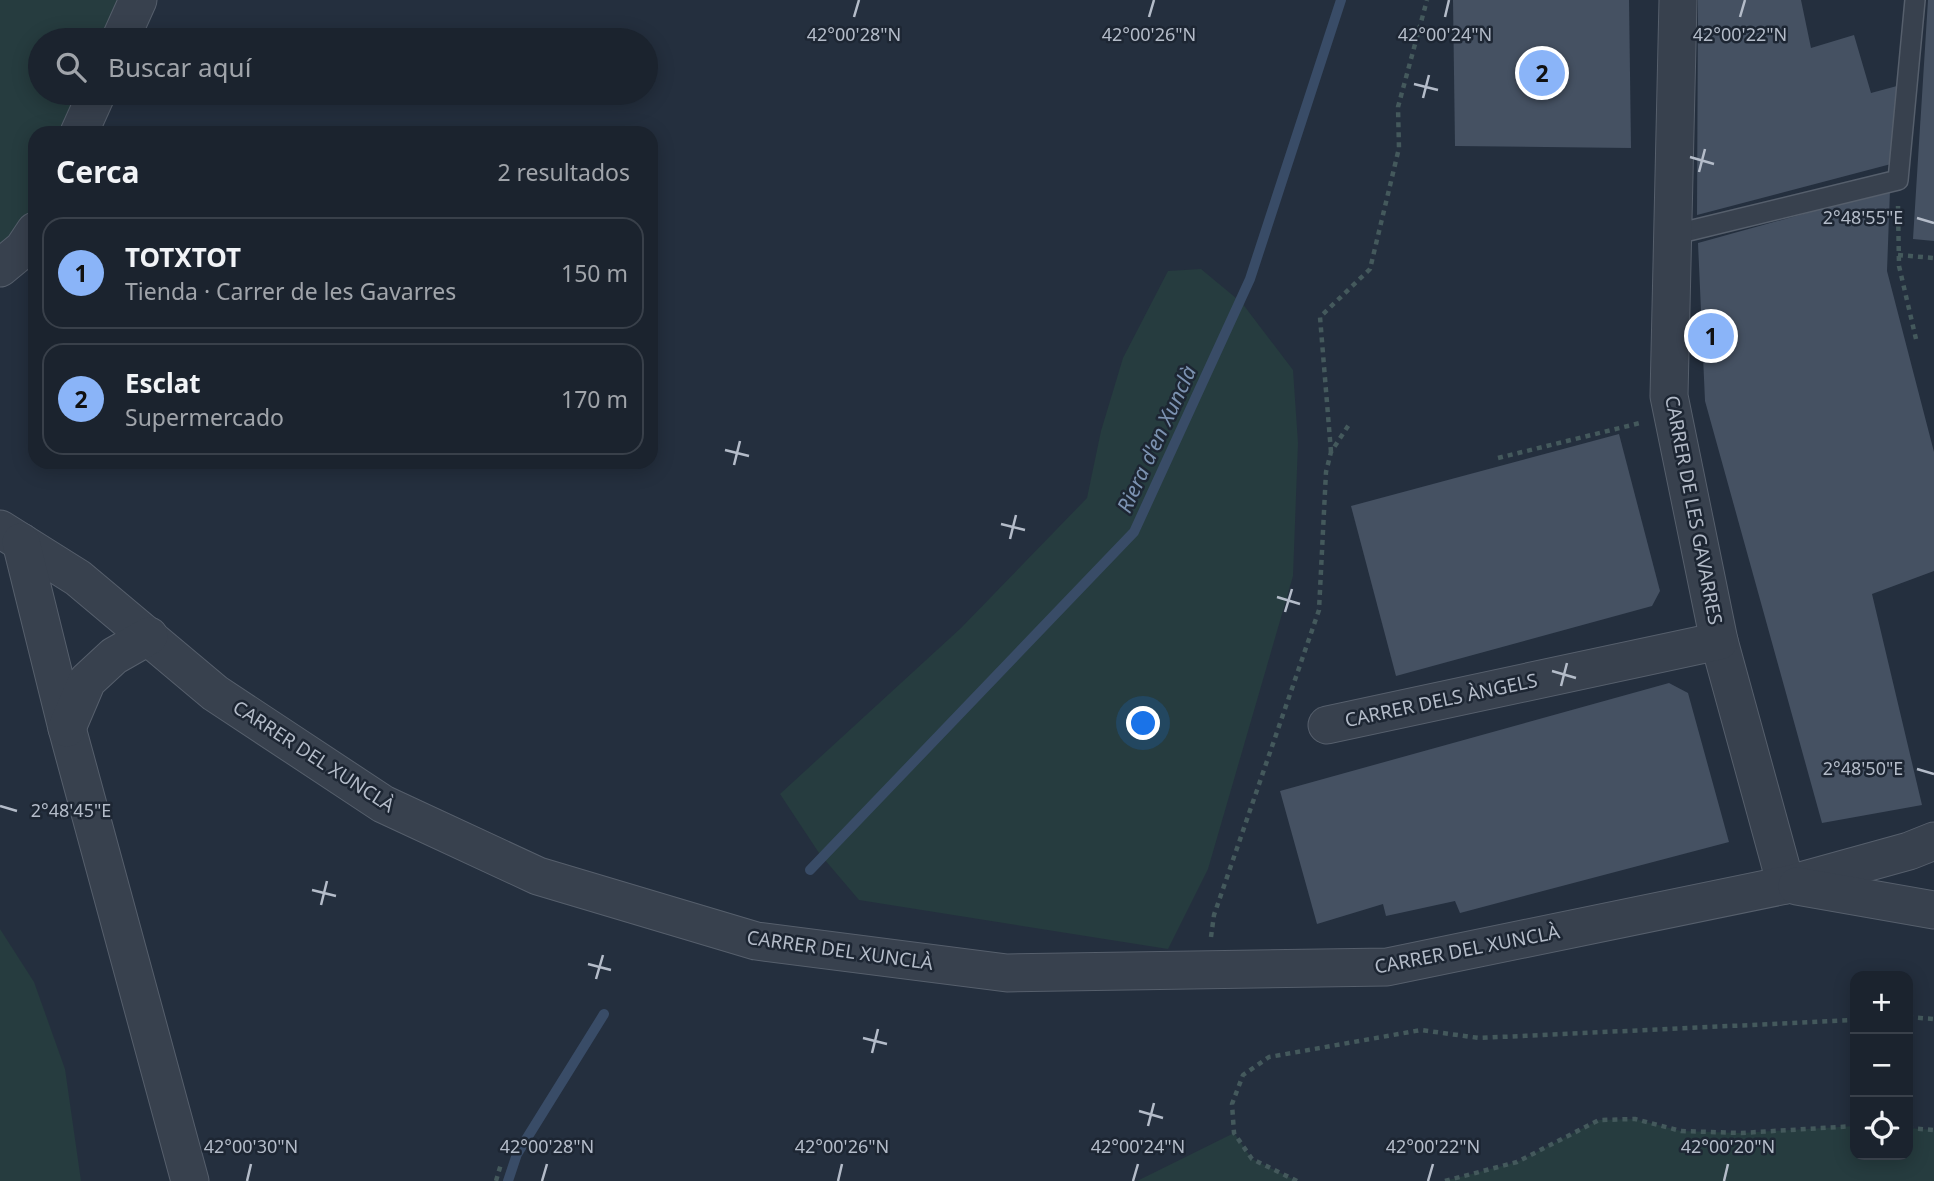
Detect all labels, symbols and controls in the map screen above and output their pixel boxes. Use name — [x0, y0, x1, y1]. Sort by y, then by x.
text: 42°00'28"N — [807, 22, 901, 46]
text: 42°00'26"N — [1102, 22, 1196, 46]
text: 42°00'24"N — [1398, 22, 1492, 46]
text: 42°00'22"N — [1693, 22, 1787, 46]
search box — [28, 28, 658, 105]
pin: 2 — [1519, 47, 1565, 99]
icon: search — [52, 48, 90, 86]
text: Buscar aquí — [108, 49, 251, 85]
text: Cerca — [56, 151, 139, 192]
text: 2 resultados — [497, 156, 630, 188]
text: 2°48'55"E — [1823, 205, 1903, 229]
text: TOTXTOT — [125, 239, 241, 275]
text: 1 — [74, 257, 88, 289]
text: 150 m — [561, 257, 628, 289]
text: Tienda · Carrer de les Gavarres — [125, 275, 456, 307]
pin: 1 — [1688, 310, 1734, 362]
water label: Riera d'en Xunclà — [1110, 361, 1202, 517]
text: Esclat — [125, 365, 201, 401]
text: 2 — [74, 383, 88, 415]
text: 170 m — [561, 383, 628, 415]
street label: CARRER DE LES GAVARRES — [1659, 393, 1729, 627]
text: Supermercado — [125, 401, 284, 433]
street label: CARRER DELS ÀNGELS — [1342, 667, 1540, 733]
street label: CARRER DEL XUNCLÀ — [228, 694, 401, 819]
your location — [1126, 706, 1160, 740]
text: 2°48'50"E — [1823, 756, 1903, 780]
text: 2°48'45"E — [31, 798, 111, 822]
street label: CARRER DEL XUNCLÀ — [1372, 918, 1563, 980]
street label: CARRER DEL XUNCLÀ — [745, 924, 936, 976]
map controls — [1850, 971, 1913, 1160]
button: + — [1850, 971, 1913, 1034]
button: − — [1850, 1034, 1913, 1097]
button: locate — [1850, 1097, 1913, 1160]
text: 42°00'30"N — [204, 1134, 298, 1158]
text: 42°00'28"N — [500, 1134, 594, 1158]
text: 42°00'26"N — [795, 1134, 889, 1158]
text: 42°00'24"N — [1091, 1134, 1185, 1158]
text: 42°00'22"N — [1386, 1134, 1480, 1158]
text: 42°00'20"N — [1681, 1134, 1775, 1158]

